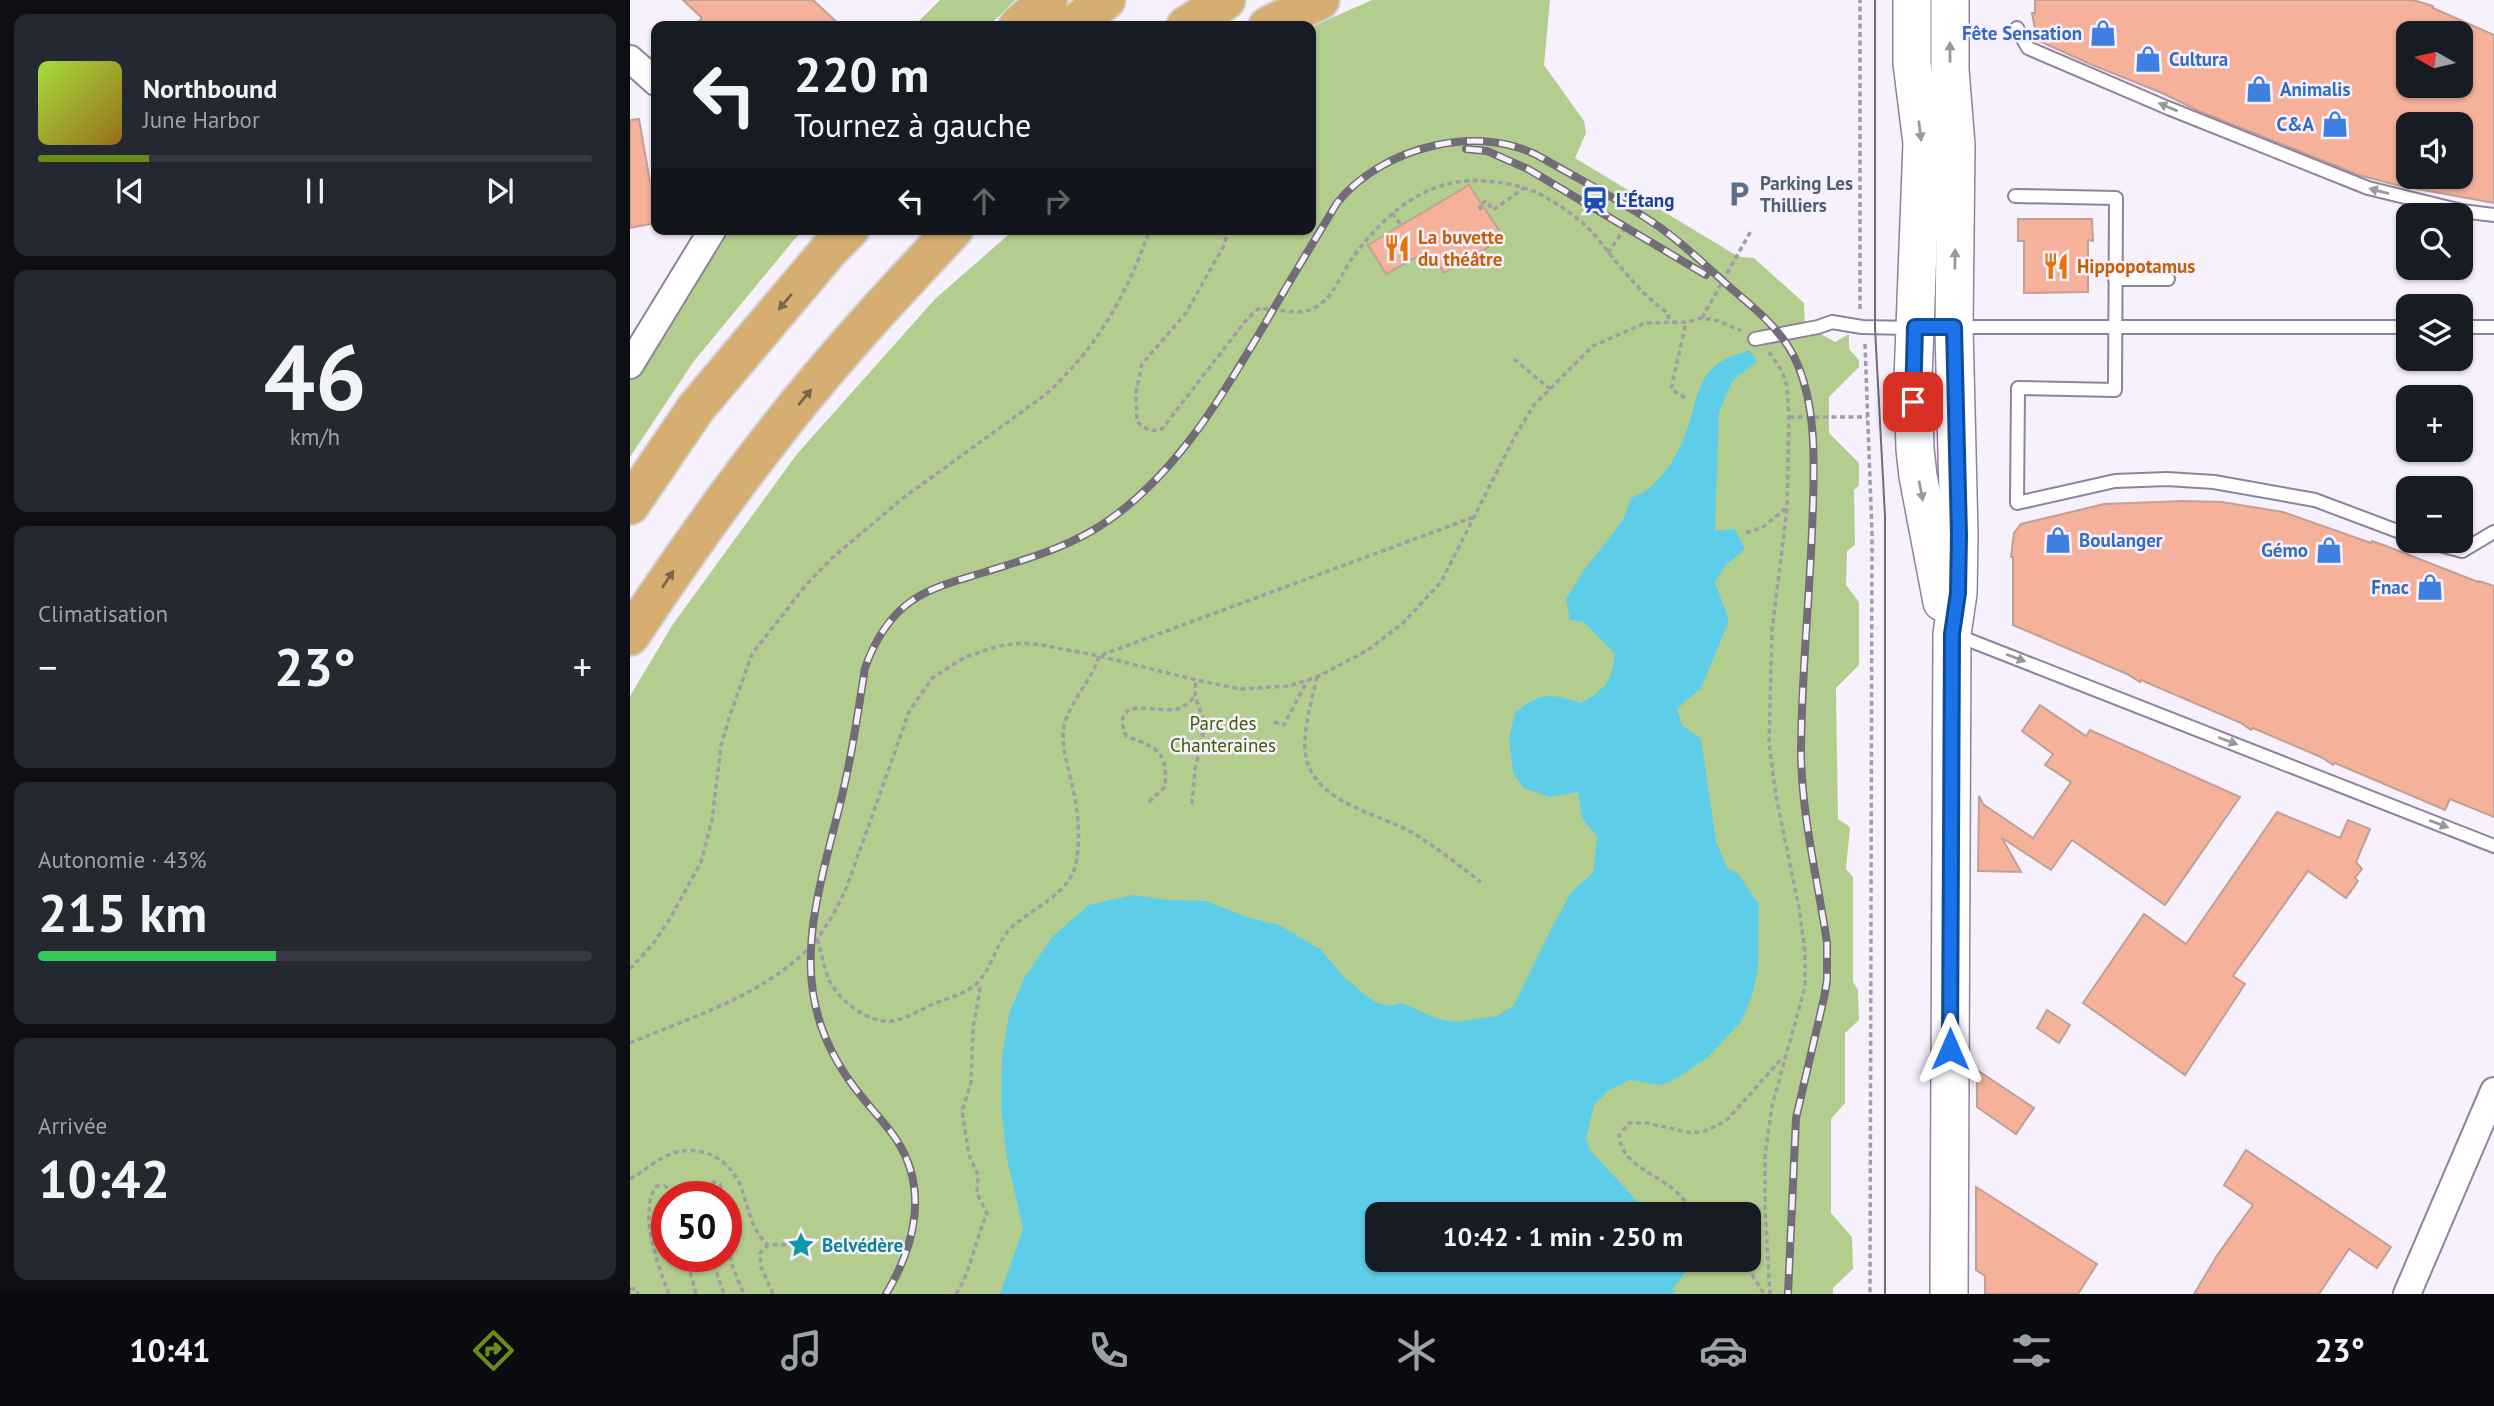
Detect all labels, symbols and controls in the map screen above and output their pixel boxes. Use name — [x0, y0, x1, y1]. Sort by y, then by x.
shop icon: Fête Sensation — [2088, 18, 2118, 48]
place label: Fête Sensation — [1962, 21, 2082, 45]
north arrow — [2396, 21, 2473, 98]
map controls — [2396, 21, 2473, 553]
one-way arrow — [1944, 41, 1956, 63]
text: 220 m — [794, 42, 929, 106]
shop icon: Cultura — [2133, 44, 2163, 74]
place label: Cultura — [2169, 47, 2228, 71]
icon: left — [679, 49, 770, 140]
text: Northbound — [143, 72, 277, 105]
shop icon: Animalis — [2244, 74, 2274, 104]
place label: Animalis — [2280, 77, 2350, 101]
one-way arrow — [2157, 102, 2178, 113]
text: Tournez à gauche — [794, 104, 1031, 146]
text: June Harbor — [143, 105, 260, 134]
shop icon: C&A — [2320, 109, 2350, 139]
place label: C&A — [2276, 112, 2314, 136]
button: sound — [2396, 112, 2473, 189]
one-way arrow — [1915, 120, 1926, 142]
place label: Parking Les Thilliers — [1760, 171, 1853, 217]
icon: previous — [111, 172, 149, 210]
icon: pause — [296, 172, 334, 210]
icon: next — [481, 172, 519, 210]
parking icon: Parking Les Thilliers — [1724, 179, 1754, 209]
icon: left — [892, 182, 930, 220]
icon: ahead — [965, 182, 1003, 220]
icon: right — [1038, 182, 1076, 220]
station icon: L'Étang — [1580, 185, 1610, 215]
one-way arrow — [2368, 186, 2389, 196]
place label: L'Étang — [1616, 188, 1674, 212]
button: search — [2396, 203, 2473, 280]
place label: La buvette du théâtre — [1418, 225, 1504, 271]
restaurant icon: La buvette du théâtre — [1382, 233, 1412, 263]
one-way arrow — [1949, 248, 1961, 270]
restaurant icon: Hippopotamus — [2041, 251, 2071, 281]
place label: Hippopotamus — [2077, 254, 2195, 278]
one-way arrow — [778, 294, 793, 311]
button: layers — [2396, 294, 2473, 371]
text: 46 — [263, 317, 367, 435]
pin — [1883, 372, 1943, 432]
icon: arrive — [1894, 383, 1932, 421]
button: + — [2396, 385, 2473, 462]
one-way arrow — [797, 389, 812, 407]
text: km/h — [290, 422, 340, 451]
button: − — [2396, 476, 2473, 553]
one-way arrow — [1915, 480, 1926, 502]
shop icon: Boulanger — [2043, 525, 2073, 555]
place label: Boulanger — [2079, 528, 2163, 552]
shop icon: Gémo — [2314, 535, 2344, 565]
place label: Gémo — [2261, 538, 2308, 562]
one-way arrow — [661, 569, 674, 588]
shop icon: Fnac — [2415, 572, 2445, 602]
place label: Fnac — [2371, 575, 2409, 599]
text: Climatisation — [38, 599, 168, 628]
text: 23° — [274, 633, 356, 700]
text: − — [38, 642, 57, 691]
text: + — [573, 642, 592, 691]
one-way arrow — [2006, 653, 2027, 664]
park label: Parc des Chanteraines — [1170, 711, 1276, 757]
one-way arrow — [2217, 736, 2238, 747]
one-way arrow — [2429, 819, 2450, 830]
text: Autonomie · 43% — [38, 845, 206, 874]
text: 215 km — [38, 879, 207, 946]
position arrow — [1913, 1012, 1987, 1086]
text: Arrivée — [38, 1111, 107, 1140]
text: 10:42 — [38, 1145, 170, 1212]
speed limit sign: 50 — [651, 1181, 742, 1272]
text: 10:42 · 1 min · 250 m — [1443, 1220, 1683, 1253]
place icon: Belvédère — [786, 1230, 816, 1260]
place label: Belvédère — [822, 1233, 903, 1257]
icon: directions — [469, 1326, 518, 1375]
icon: music — [777, 1326, 826, 1375]
icon: phone — [1084, 1326, 1133, 1375]
icon: climate — [1392, 1326, 1441, 1375]
icon: car — [1699, 1326, 1748, 1375]
icon: filters — [2007, 1326, 2056, 1375]
text: 10:41 — [129, 1329, 210, 1371]
text: 23° — [2314, 1329, 2365, 1371]

